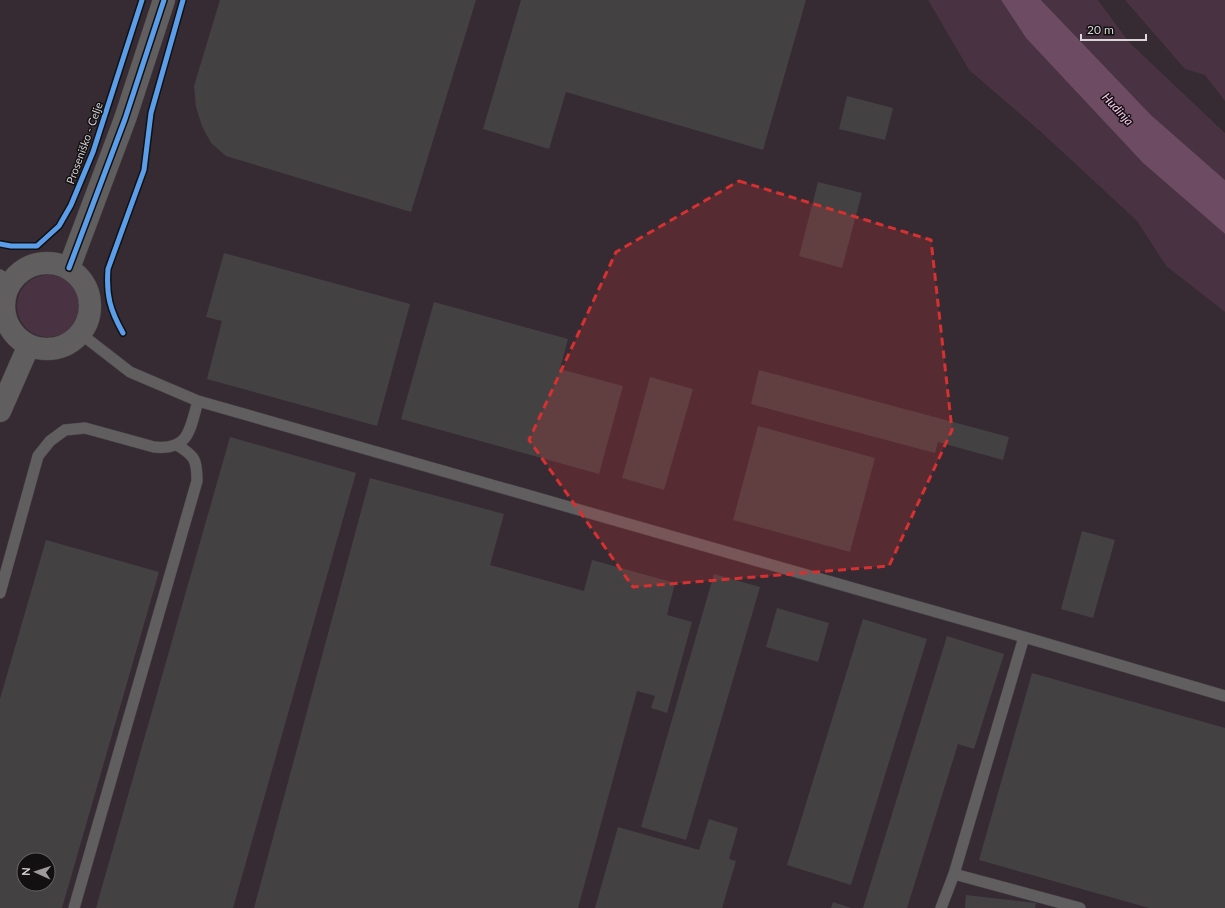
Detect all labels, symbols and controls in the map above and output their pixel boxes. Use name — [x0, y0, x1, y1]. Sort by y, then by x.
scale bar — [1081, 16, 1146, 42]
text: 20 m — [1087, 22, 1114, 37]
water label: Hudinja — [1099, 90, 1137, 128]
street label: Proseniško - Celje — [63, 100, 105, 186]
north arrow — [16, 852, 56, 892]
text: N — [19, 867, 32, 876]

